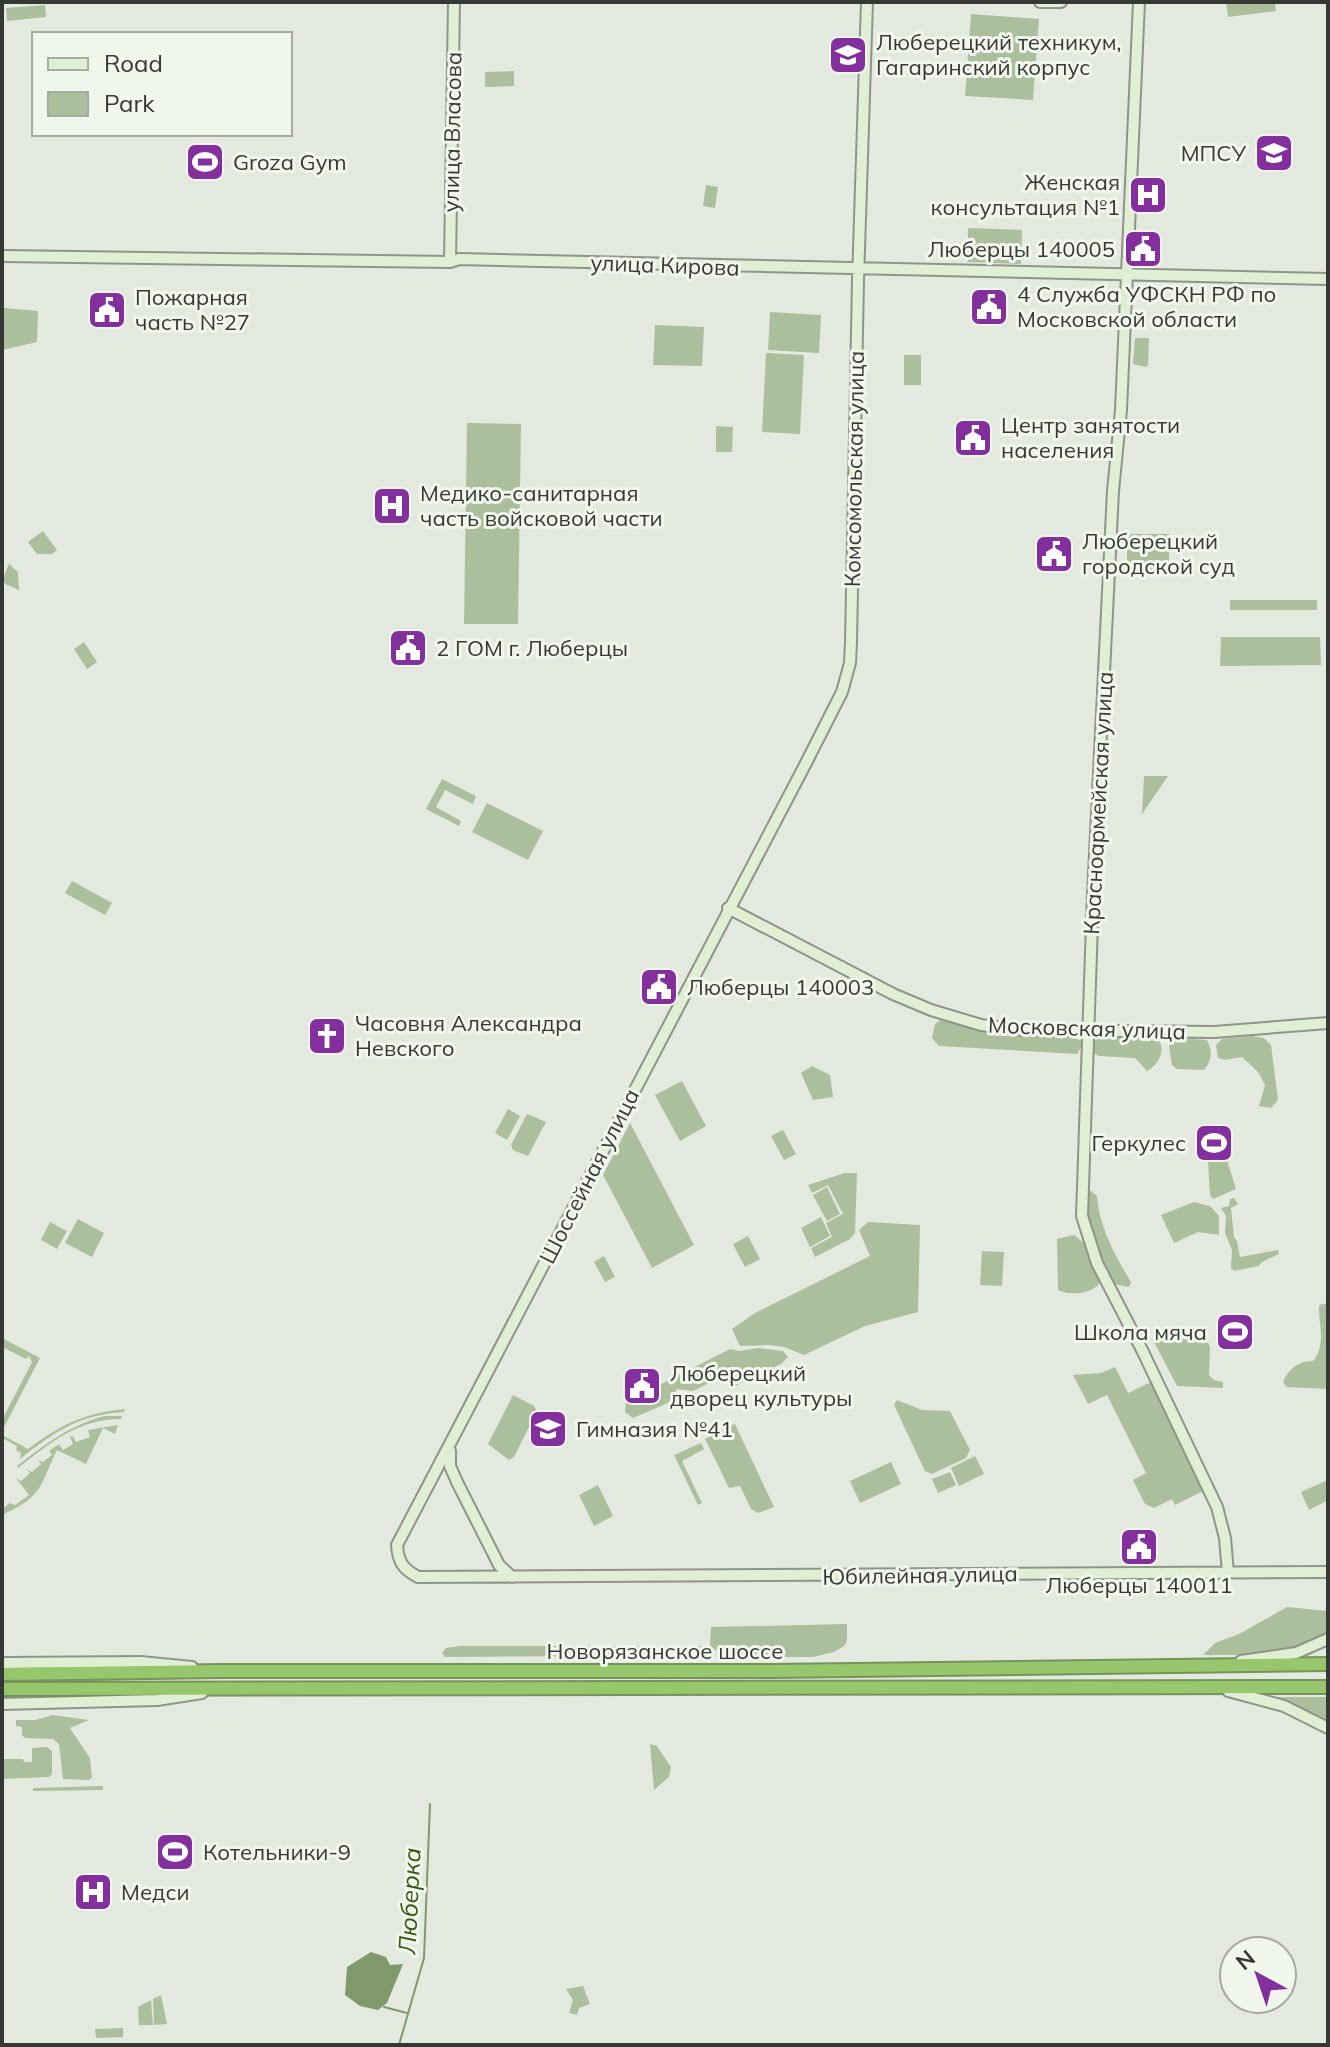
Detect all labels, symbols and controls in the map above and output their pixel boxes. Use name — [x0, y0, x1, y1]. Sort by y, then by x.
place label: Люберецкий техникум, Гагаринский корпус — [876, 28, 1122, 81]
legend — [32, 32, 292, 136]
school or university icon: Люберецкий техникум, Гагаринский корпус — [827, 34, 869, 76]
text: Road — [104, 48, 163, 78]
street label: улица Власова — [437, 51, 467, 213]
text: Park — [104, 88, 155, 118]
school or university icon: МПСУ — [1253, 132, 1295, 174]
place label: МПСУ — [1181, 139, 1246, 167]
sports icon: Groza Gym — [184, 141, 226, 183]
place label: Groza Gym — [233, 148, 347, 176]
place label: Женская консультация №1 — [931, 168, 1120, 221]
hospital icon: Женская консультация №1 — [1127, 174, 1169, 216]
public building icon: Люберцы 140005 — [1122, 228, 1164, 270]
place label: Люберцы 140005 — [928, 235, 1115, 263]
street label: улица Кирова — [590, 248, 740, 282]
place label: 4 Служба УФСКН РФ по Московской области — [1017, 280, 1276, 333]
place label: Пожарная часть №27 — [135, 283, 250, 336]
public building icon: 4 Служба УФСКН РФ по Московской области — [968, 286, 1010, 328]
public building icon: Пожарная часть №27 — [86, 289, 128, 331]
street label: Комсомольская улица — [838, 351, 870, 587]
place label: Центр занятости населения — [1001, 411, 1180, 464]
public building icon: Центр занятости населения — [952, 417, 994, 459]
place label: Медико-санитарная часть войсковой части — [420, 479, 663, 532]
hospital icon: Медико-санитарная часть войсковой части — [371, 485, 413, 527]
place label: Люберецкий городской суд — [1082, 527, 1235, 580]
public building icon: Люберецкий городской суд — [1033, 533, 1075, 575]
public building icon: 2 ГОМ г. Люберцы — [387, 627, 429, 669]
place label: 2 ГОМ г. Люберцы — [436, 634, 628, 662]
street label: Красноармейская улица — [1077, 671, 1119, 935]
public building icon: Люберцы 140003 — [638, 966, 680, 1008]
place label: Люберцы 140003 — [687, 973, 874, 1001]
place label: Часовня Александра Невского — [355, 1009, 582, 1062]
street label: Московская улица — [988, 1011, 1186, 1045]
church icon: Часовня Александра Невского — [306, 1015, 348, 1057]
street label: Шоссейная улица — [533, 1084, 645, 1268]
sports icon: Геркулес — [1193, 1122, 1235, 1164]
place label: Геркулес — [1092, 1129, 1186, 1157]
sports icon: Школа мяча — [1214, 1311, 1256, 1353]
place label: Школа мяча — [1074, 1318, 1207, 1346]
place label: Люберецкий дворец культуры — [670, 1359, 852, 1412]
public building icon: Люберецкий дворец культуры — [621, 1365, 663, 1407]
school or university icon: Гимназия №41 — [527, 1408, 569, 1450]
place label: Гимназия №41 — [576, 1415, 733, 1443]
public building icon: Люберцы 140011 — [1118, 1526, 1160, 1568]
street label: Юбилейная улица — [822, 1559, 1018, 1591]
place label: Люберцы 140011 — [1045, 1571, 1233, 1599]
street label: Новорязанское шоссе — [547, 1637, 783, 1665]
sports icon: Котельники-9 — [154, 1831, 196, 1873]
place label: Котельники-9 — [203, 1838, 351, 1866]
water label: Люберка — [391, 1847, 427, 1956]
hospital icon: Медси — [72, 1871, 114, 1913]
place label: Медси — [121, 1878, 190, 1906]
north arrow — [1218, 1935, 1298, 2015]
text: N — [1230, 1944, 1261, 1976]

